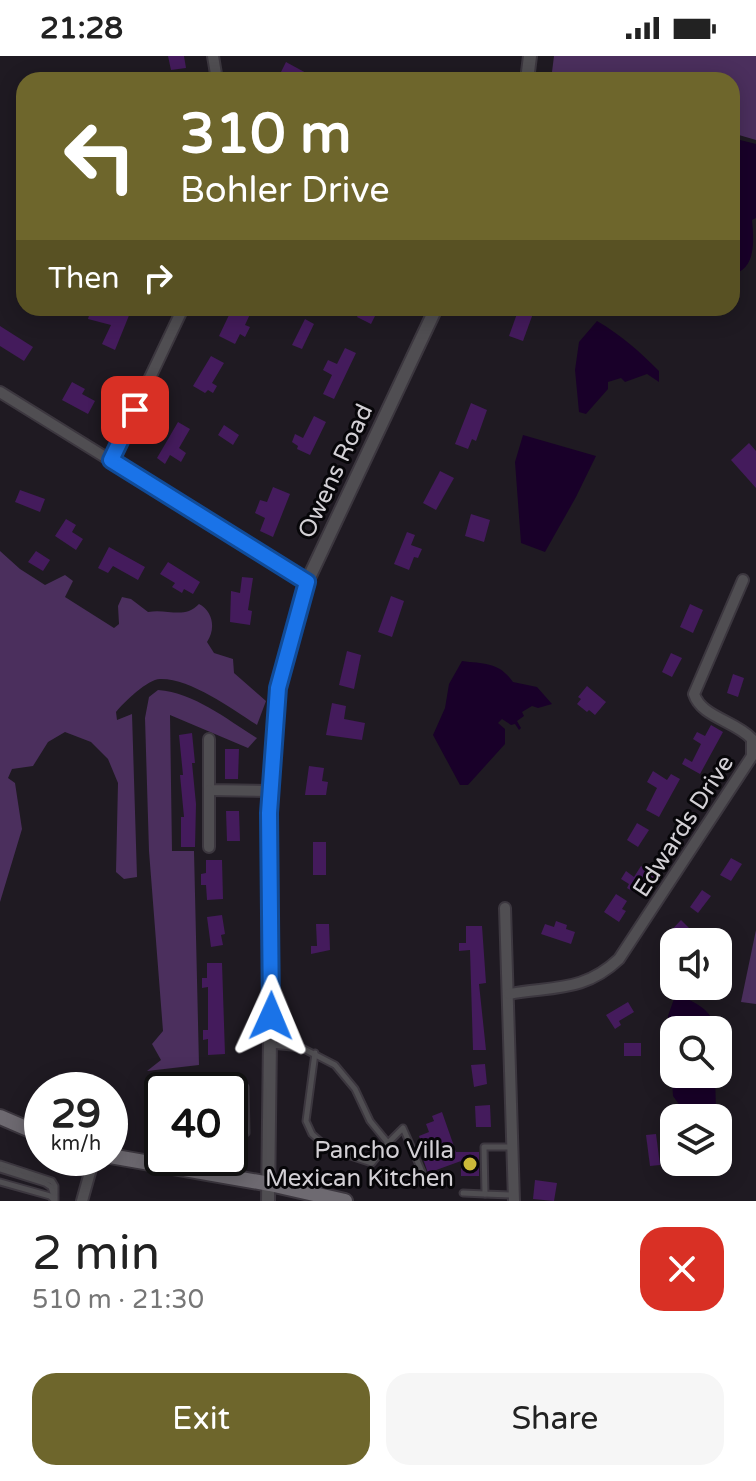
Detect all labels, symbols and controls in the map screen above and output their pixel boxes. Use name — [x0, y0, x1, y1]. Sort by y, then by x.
text: 21:28 — [40, 10, 123, 47]
text: 310 m — [180, 101, 351, 168]
icon: left — [48, 104, 152, 208]
text: Bohler Drive — [180, 169, 390, 212]
icon: right — [136, 256, 180, 300]
text: Then — [48, 260, 120, 297]
pin — [101, 376, 169, 444]
icon: arrive — [113, 388, 157, 432]
street label: Owens Road — [292, 400, 379, 543]
street label: Edwards Drive — [627, 750, 740, 903]
map controls — [660, 928, 732, 1176]
button: sound — [660, 928, 732, 1000]
position arrow — [229, 974, 313, 1058]
button: search — [660, 1016, 732, 1088]
speed limit sign: 40 — [144, 1072, 248, 1176]
text: 29 — [51, 1090, 101, 1138]
button: layers — [660, 1104, 732, 1176]
text: km/h — [51, 1132, 101, 1156]
place label: Pancho Villa Mexican Kitchen — [265, 1136, 454, 1193]
marker: Pancho Villa Mexican Kitchen — [461, 1155, 479, 1173]
text: 2 min — [32, 1225, 160, 1283]
button: close — [640, 1227, 724, 1311]
text: 510 m · 21:30 — [32, 1284, 204, 1315]
button: Exit — [32, 1373, 370, 1465]
button: Share — [386, 1373, 724, 1465]

